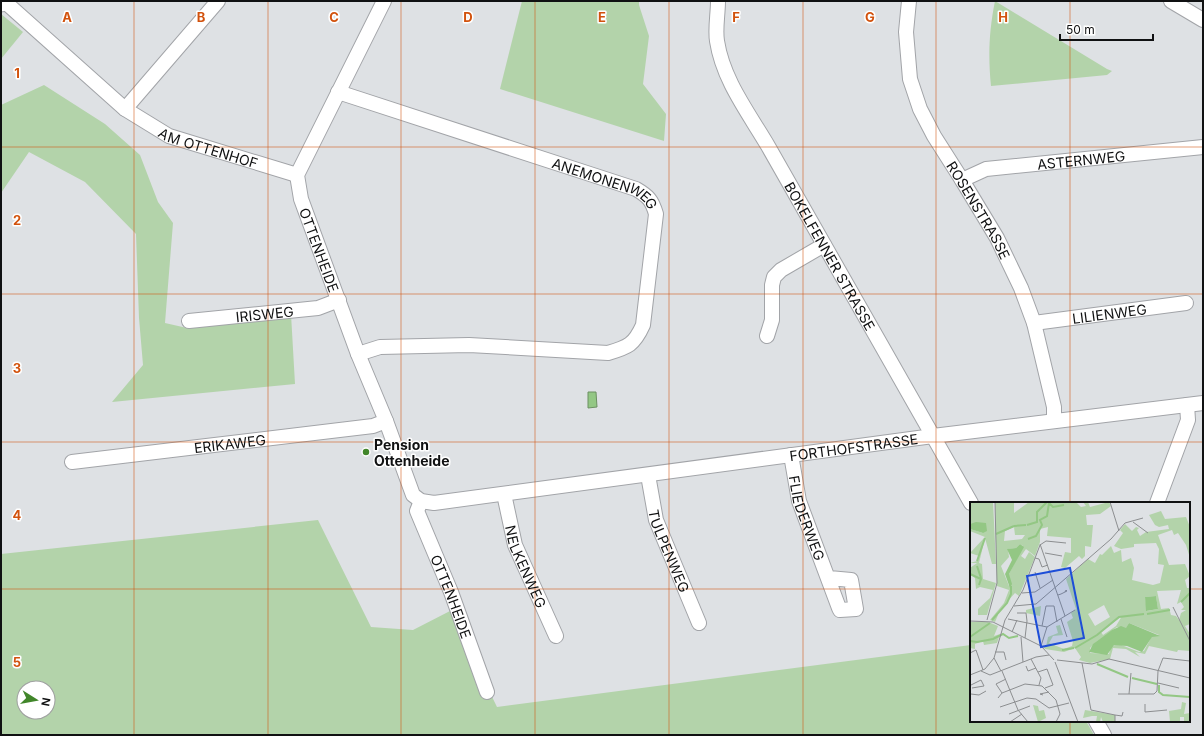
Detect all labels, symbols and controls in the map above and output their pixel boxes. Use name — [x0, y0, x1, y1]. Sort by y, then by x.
text: A — [62, 9, 72, 25]
text: B — [197, 9, 206, 25]
text: C — [329, 9, 339, 25]
text: D — [463, 9, 473, 25]
text: E — [598, 9, 606, 25]
text: F — [732, 9, 740, 25]
text: G — [865, 9, 875, 25]
text: H — [998, 9, 1008, 25]
scale bar — [1060, 16, 1153, 42]
text: 50 m — [1066, 22, 1095, 37]
text: 1 — [14, 65, 20, 81]
street label: AM OTTENHOF — [156, 123, 260, 171]
street label: ASTERNWEG — [1036, 146, 1126, 172]
street label: ANEMONENWEG — [550, 154, 662, 212]
street label: ROSENSTRASSE — [944, 158, 1014, 262]
street label: BOKELFENNER STRASSE — [782, 179, 879, 333]
street label: OTTENHEIDE — [296, 205, 343, 294]
text: 2 — [13, 212, 21, 228]
street label: LILIENWEG — [1071, 300, 1148, 326]
street label: IRISWEG — [235, 302, 294, 325]
text: 3 — [13, 360, 21, 376]
street label: ERIKAWEG — [193, 430, 267, 456]
street label: FORTHOFSTRASSE — [788, 430, 919, 464]
place label: Pension Ottenheide — [374, 436, 449, 469]
marker: Pension Ottenheide — [361, 447, 371, 457]
street label: FLIEDERWEG — [786, 474, 829, 563]
inset map — [970, 502, 1190, 722]
text: 4 — [13, 507, 22, 523]
street label: TULPENWEG — [646, 508, 694, 595]
street label: NELKENWEG — [502, 524, 551, 610]
street label: OTTENHEIDE — [428, 552, 475, 641]
text: 5 — [13, 654, 21, 670]
north arrow — [16, 680, 56, 720]
text: N — [38, 696, 53, 707]

